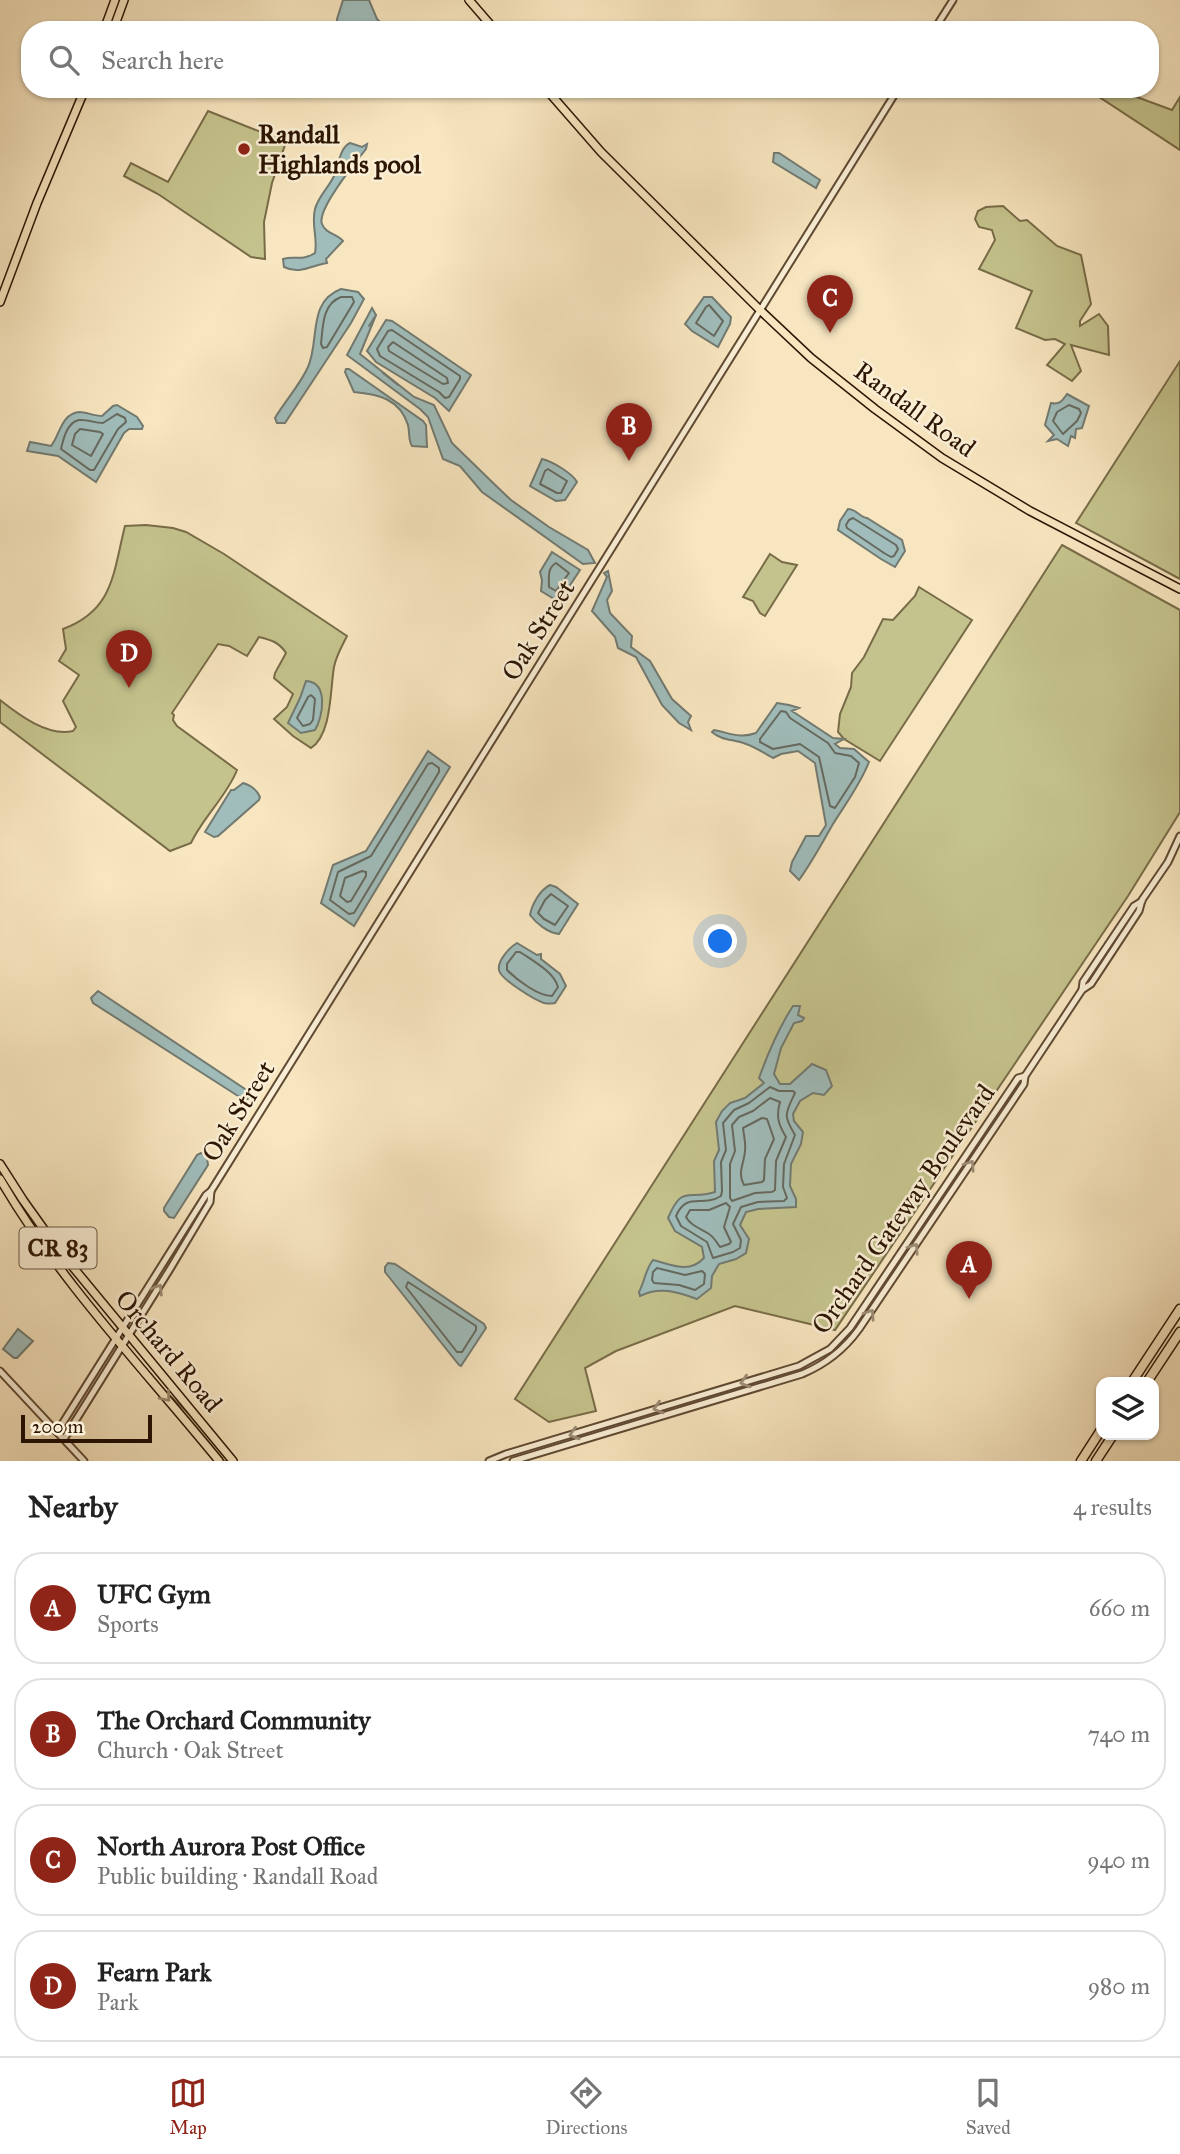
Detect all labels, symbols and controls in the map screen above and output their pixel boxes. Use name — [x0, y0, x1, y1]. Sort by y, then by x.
search box — [21, 21, 1159, 98]
icon: search — [45, 41, 83, 79]
text: Search here — [101, 44, 224, 76]
place label: Randall Highlands pool — [258, 118, 422, 181]
marker: Randall Highlands pool — [236, 141, 252, 157]
pin: C — [807, 275, 853, 333]
street label: Randall Road — [848, 354, 982, 464]
pin: B — [606, 403, 652, 461]
street label: Oak Street — [494, 574, 582, 686]
pin: D — [106, 630, 152, 688]
your location — [703, 924, 737, 958]
street label: Oak Street — [194, 1055, 282, 1167]
street label: Orchard Gateway Boulevard — [805, 1078, 1001, 1340]
one-way arrow — [962, 1160, 974, 1173]
road number: CR 83 — [20, 1228, 96, 1268]
pin: A — [946, 1241, 992, 1299]
one-way arrow — [906, 1243, 918, 1256]
street label: Orchard Road — [109, 1283, 229, 1419]
one-way arrow — [149, 1284, 162, 1297]
one-way arrow — [862, 1308, 875, 1321]
one-way arrow — [740, 1374, 752, 1388]
map controls — [1096, 1377, 1159, 1440]
button: layers — [1096, 1377, 1159, 1440]
one-way arrow — [158, 1390, 171, 1402]
one-way arrow — [653, 1400, 665, 1415]
scale bar — [21, 1412, 152, 1444]
text: 200 m — [32, 1415, 84, 1438]
one-way arrow — [569, 1425, 581, 1440]
text: Nearby — [28, 1489, 118, 1525]
text: 4 results — [1073, 1493, 1152, 1521]
text: UFC Gym — [97, 1578, 211, 1610]
text: A — [45, 1594, 61, 1622]
text: 660 m — [1089, 1594, 1150, 1622]
text: Sports — [97, 1610, 159, 1638]
text: The Orchard Community — [97, 1704, 371, 1736]
text: B — [45, 1720, 61, 1748]
text: 740 m — [1088, 1720, 1150, 1748]
text: Church · Oak Street — [97, 1736, 284, 1764]
text: North Aurora Post Office — [97, 1830, 365, 1862]
text: C — [45, 1846, 61, 1874]
text: 940 m — [1087, 1846, 1150, 1874]
text: Public building · Randall Road — [97, 1862, 378, 1890]
text: Fearn Park — [97, 1956, 212, 1988]
text: D — [44, 1972, 62, 2000]
text: 980 m — [1088, 1972, 1150, 2000]
text: Park — [97, 1988, 139, 2016]
tab: Map — [169, 2074, 207, 2139]
tab: Directions — [545, 2074, 627, 2139]
tab: Saved — [966, 2074, 1011, 2139]

